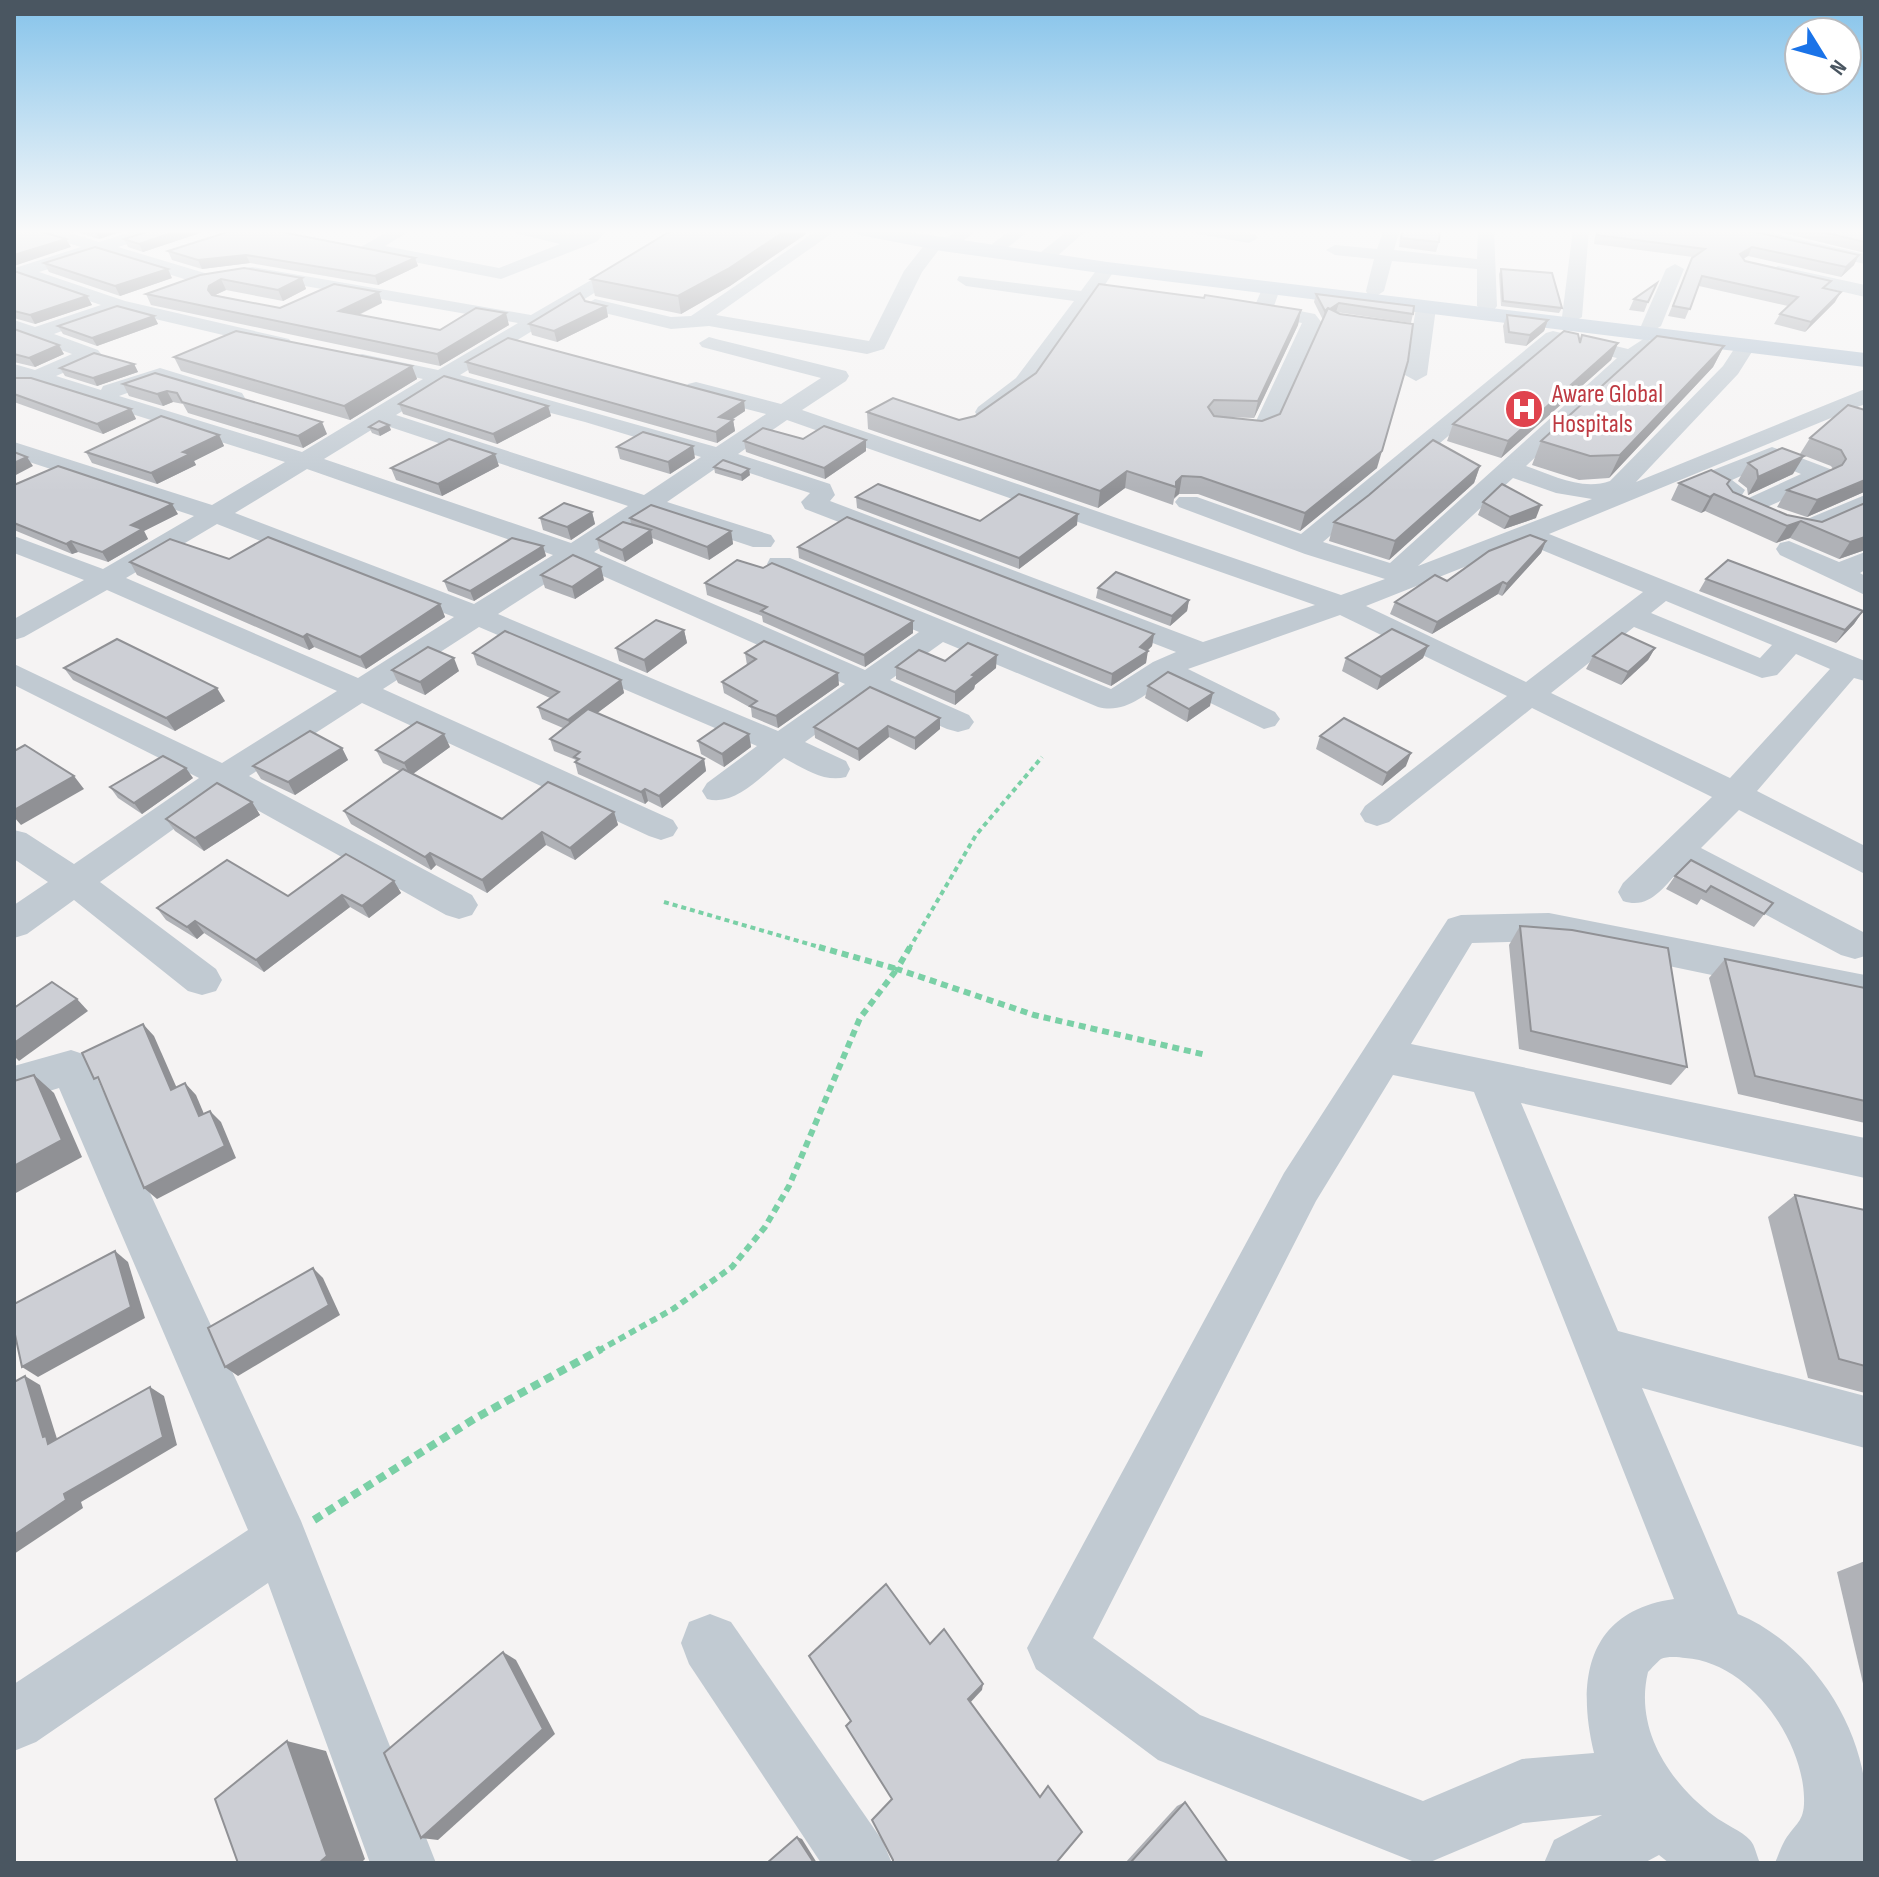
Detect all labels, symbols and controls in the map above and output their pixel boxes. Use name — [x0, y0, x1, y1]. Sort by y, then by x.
north arrow — [1783, 16, 1863, 96]
text: N — [1823, 54, 1852, 80]
place label: Aware Global Hospitals — [1551, 379, 1663, 440]
hospital icon: Aware Global Hospitals — [1503, 388, 1545, 430]

